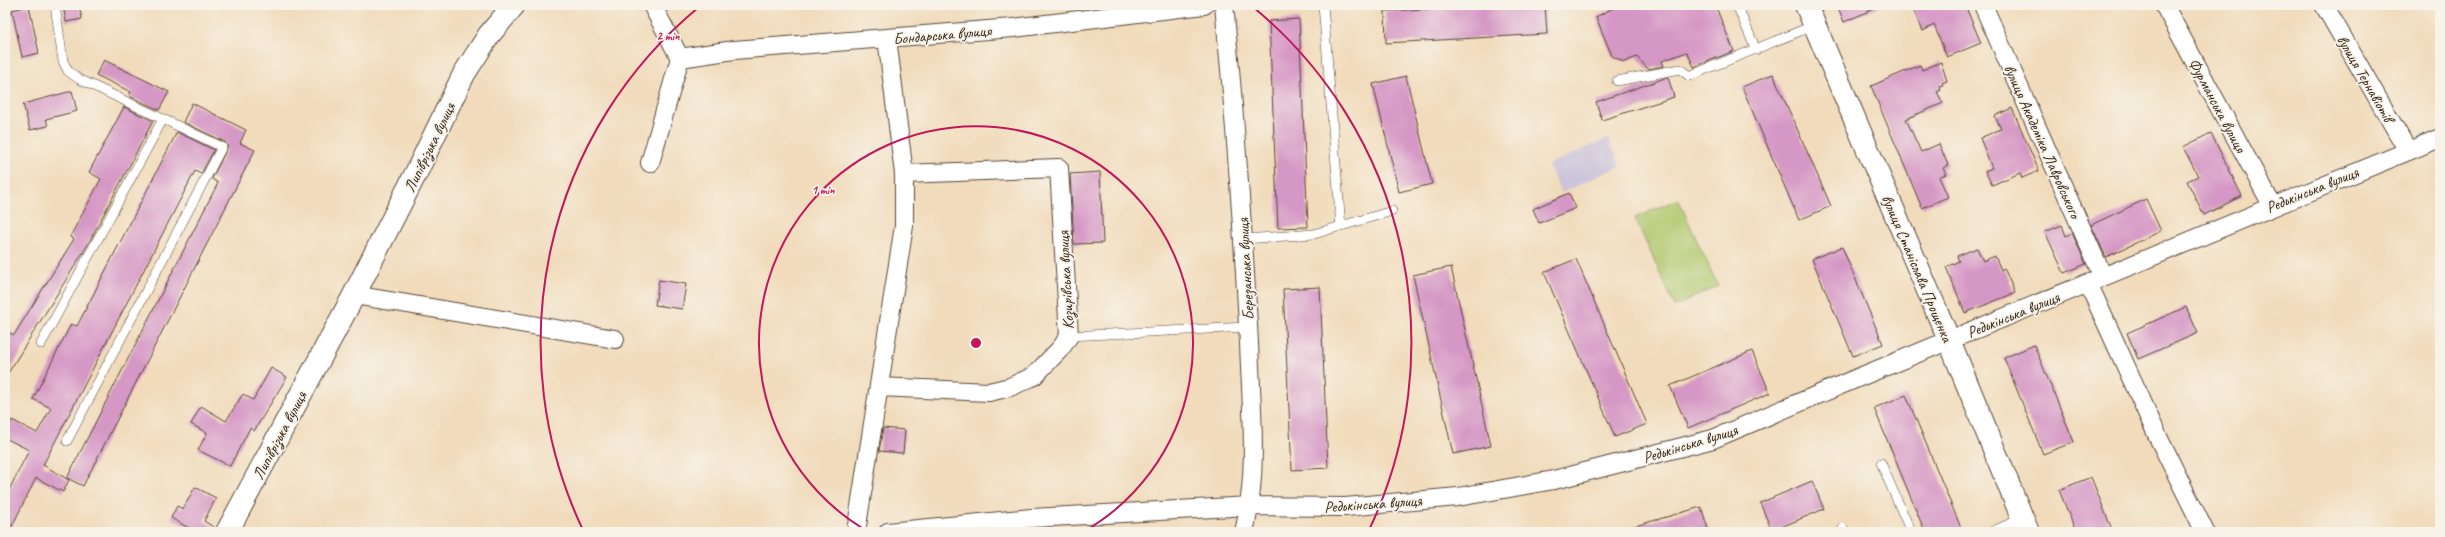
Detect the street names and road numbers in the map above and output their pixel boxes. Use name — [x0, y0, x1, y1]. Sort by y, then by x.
street label: Бондарська вулиця — [892, 21, 993, 49]
street label: вулиця Тернавіотів — [2332, 32, 2400, 129]
street label: Фурманська вулиця — [2184, 55, 2251, 157]
street label: вулиця Академіка Лавровського — [1999, 61, 2086, 224]
street label: Липіврізька вулиця — [400, 98, 461, 195]
street label: Редькінська вулиця — [2263, 162, 2363, 218]
street label: вулиця Станіслава Прощенка — [1877, 192, 1958, 347]
street label: Березанська вулиця — [1233, 216, 1259, 321]
street label: Козирівська вулиця — [1053, 229, 1079, 330]
street label: Редькінська вулиця — [1964, 287, 2064, 343]
street label: Липіврізька вулиця — [248, 387, 312, 483]
street label: Редькінська вулиця — [1641, 420, 1741, 468]
street label: Редькінська вулиця — [1323, 491, 1424, 517]

